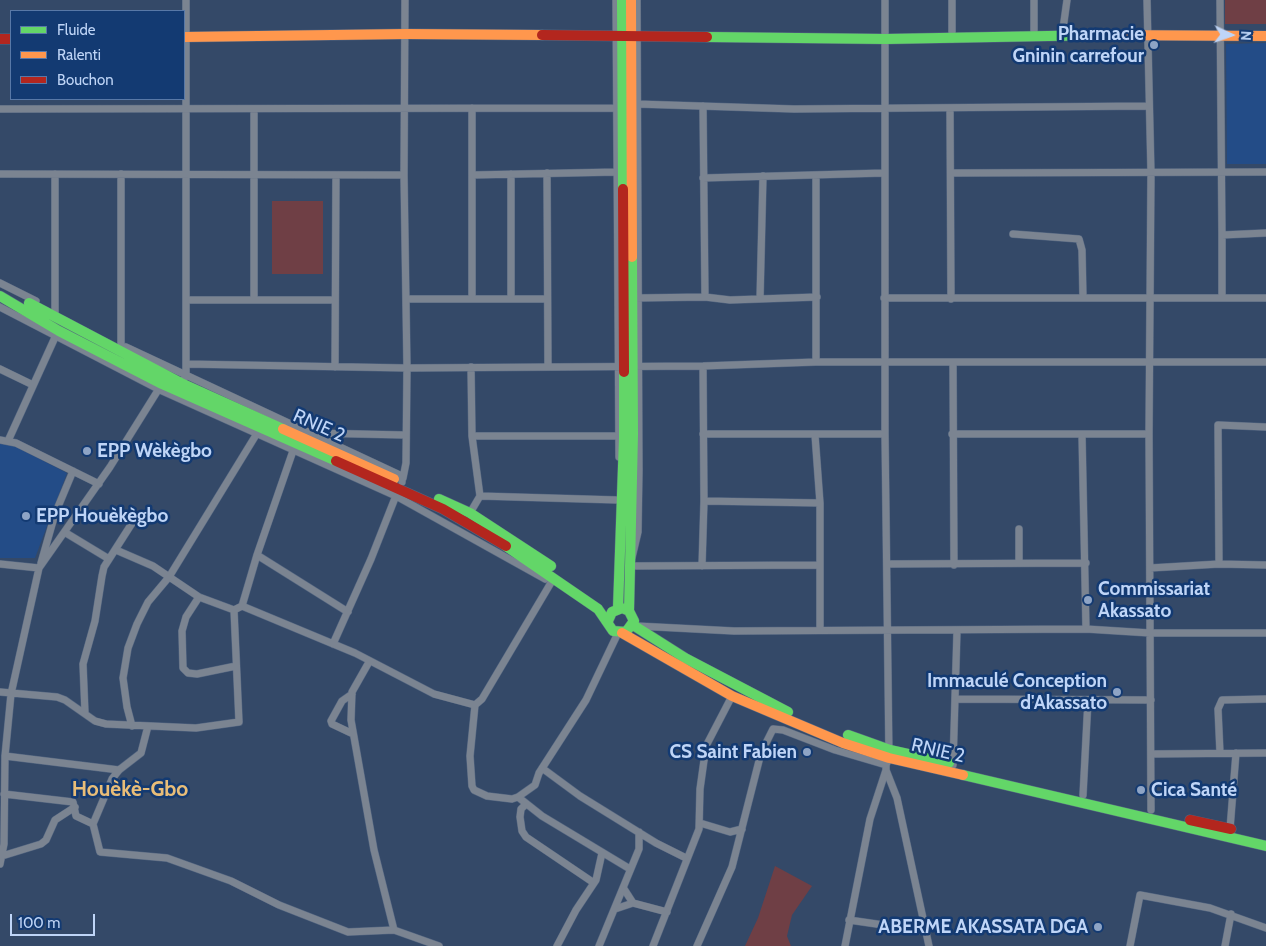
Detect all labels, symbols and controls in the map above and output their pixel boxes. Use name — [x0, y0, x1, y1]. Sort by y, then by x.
legend — [10, 10, 185, 100]
north arrow — [1206, 10, 1256, 60]
text: Fluide — [57, 21, 95, 39]
place label: Pharmacie Gninin carrefour — [1012, 23, 1144, 67]
text: N — [1237, 30, 1255, 41]
marker: Pharmacie Gninin carrefour — [1148, 39, 1160, 51]
text: Ralenti — [57, 46, 101, 64]
text: Bouchon — [57, 71, 114, 89]
street label: RNIE 2 — [289, 405, 349, 447]
place label: EPP Wèkègbo — [97, 440, 212, 462]
marker: EPP Wèkègbo — [81, 445, 93, 457]
place label: EPP Houèkègbo — [36, 505, 168, 527]
marker: EPP Houèkègbo — [20, 510, 32, 522]
place label: Commissariat Akassato — [1098, 578, 1210, 622]
marker: Commissariat Akassato — [1082, 594, 1094, 606]
place label: Immaculé Conception d'Akassato — [927, 670, 1107, 714]
marker: Immaculé Conception d'Akassato — [1111, 686, 1123, 698]
street label: RNIE 2 — [909, 734, 967, 768]
place label: CS Saint Fabien — [670, 741, 797, 763]
marker: CS Saint Fabien — [801, 746, 813, 758]
district label: Houèkè-Gbo — [72, 777, 188, 803]
place label: Cica Santé — [1151, 779, 1237, 801]
marker: Cica Santé — [1135, 784, 1147, 796]
scale bar — [12, 904, 98, 936]
text: 100 m — [18, 914, 60, 932]
place label: ABERME AKASSATA DGA — [878, 916, 1088, 938]
marker: ABERME AKASSATA DGA — [1092, 921, 1104, 933]

